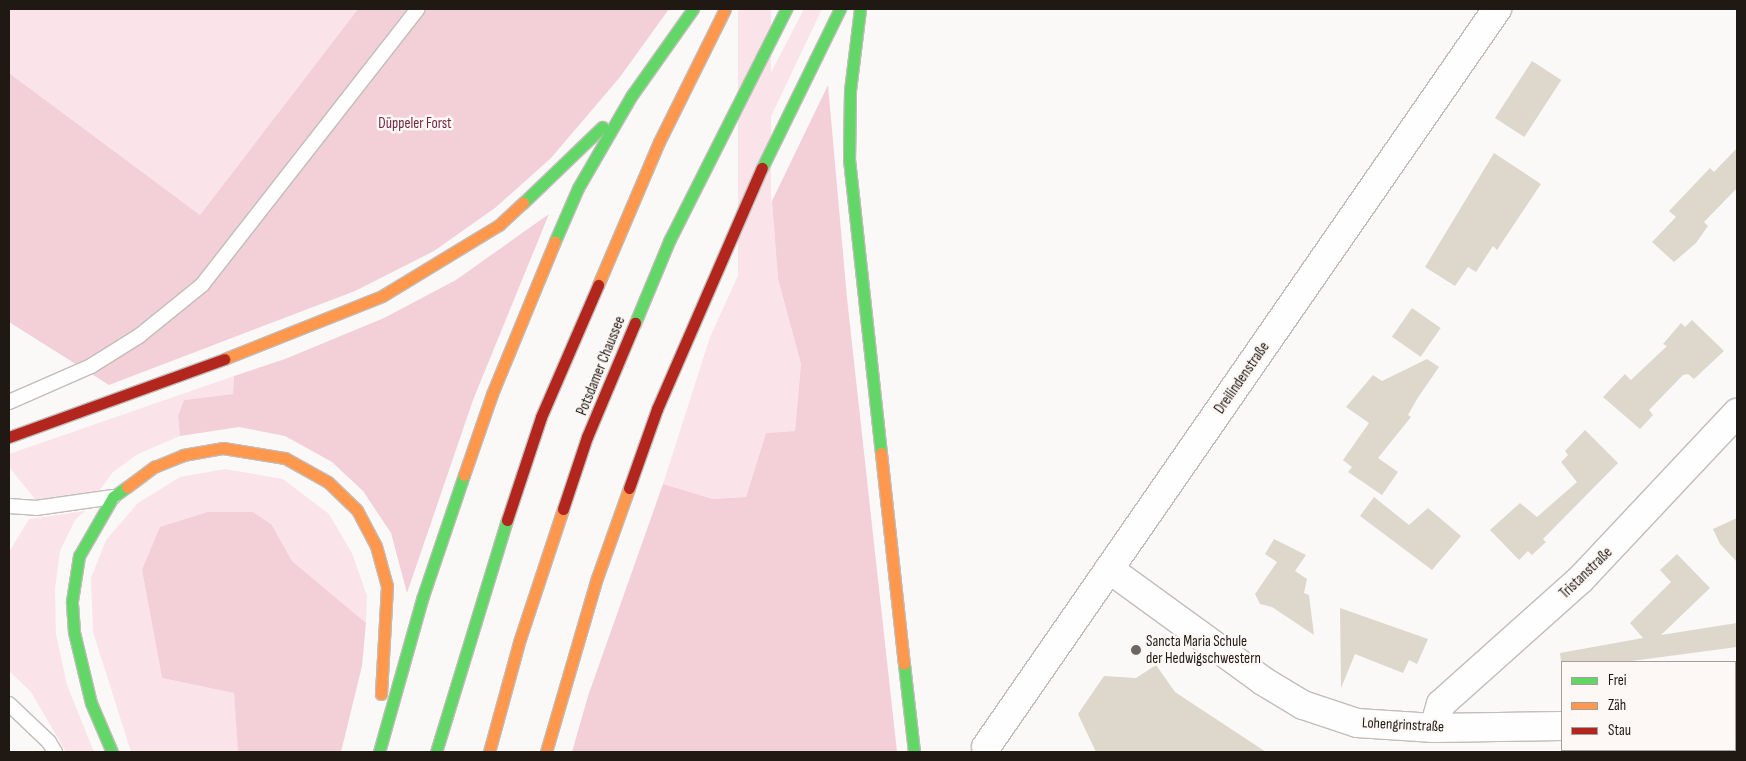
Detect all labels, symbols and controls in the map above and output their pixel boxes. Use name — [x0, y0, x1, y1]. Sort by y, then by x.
park label: Düppeler Forst — [378, 115, 452, 133]
street label: Potsdamer Chaussee — [573, 314, 629, 418]
street label: Dreilindenstraße — [1211, 339, 1273, 417]
street label: Tristanstraße — [1556, 544, 1616, 602]
place label: Sancta Maria Schule der Hedwigschwestern — [1146, 632, 1261, 667]
marker: Sancta Maria Schule der Hedwigschwestern — [1130, 644, 1142, 656]
legend — [1561, 661, 1736, 751]
text: Frei — [1608, 671, 1627, 690]
text: Zäh — [1608, 696, 1626, 715]
street label: Lohengrinstraße — [1362, 714, 1444, 736]
text: Stau — [1608, 721, 1631, 740]

